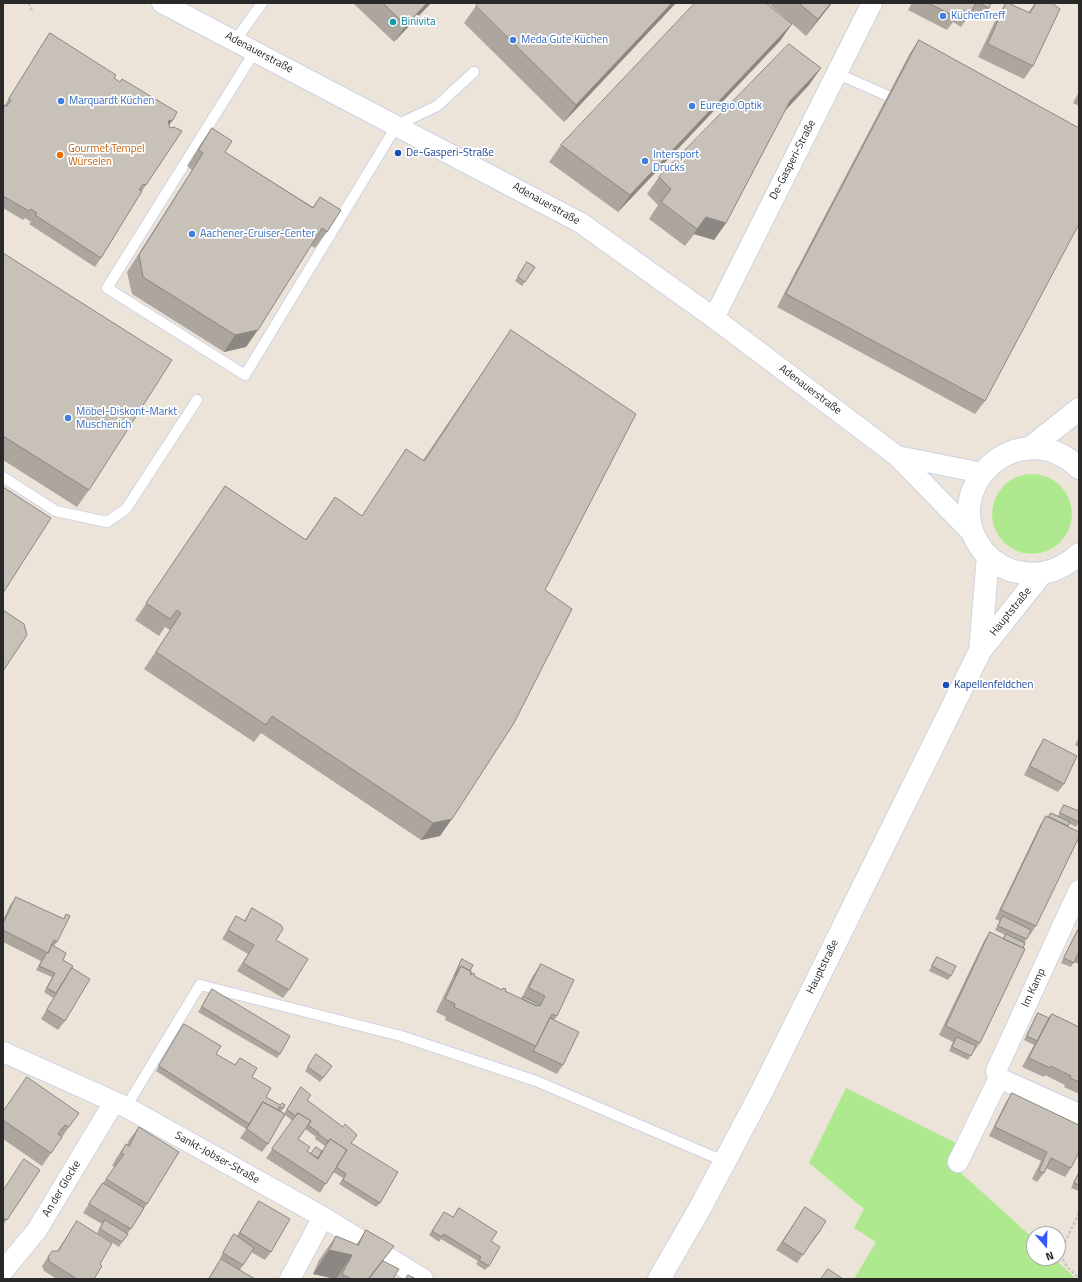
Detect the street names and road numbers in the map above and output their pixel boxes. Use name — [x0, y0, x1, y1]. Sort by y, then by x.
street label: Adenauerstraße — [223, 30, 295, 76]
street label: De-Gasperi-Straße — [767, 118, 819, 202]
street label: Adenauerstraße — [510, 180, 582, 228]
street label: Adenauerstraße — [776, 362, 844, 418]
street label: Hauptstraße — [987, 585, 1035, 639]
street label: Hauptstraße — [804, 938, 842, 996]
street label: Im Kamp — [1019, 967, 1049, 1009]
street label: Sankt-Jobser-Straße — [172, 1129, 262, 1187]
street label: An der Glocke — [40, 1159, 84, 1219]

